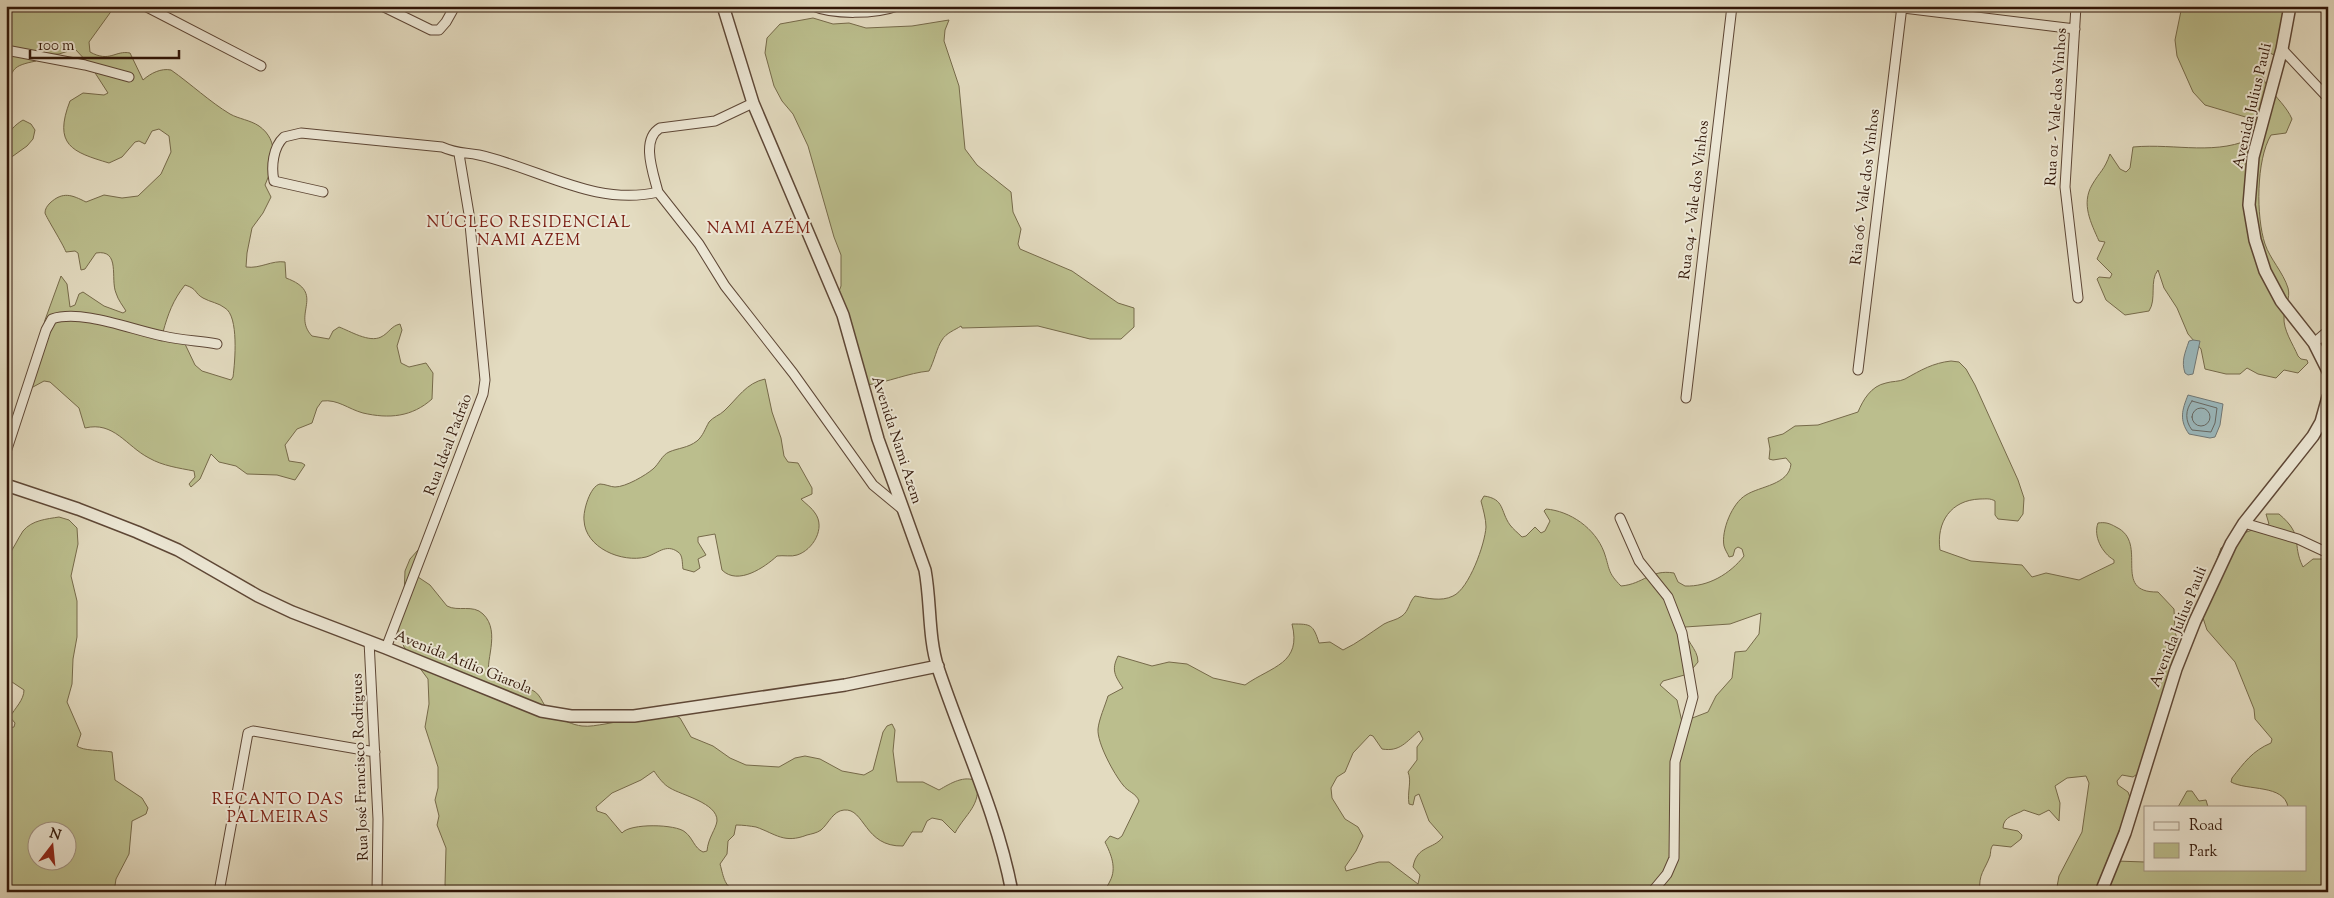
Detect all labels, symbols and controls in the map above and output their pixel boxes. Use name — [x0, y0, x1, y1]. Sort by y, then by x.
street label: Rua 01 - Vale dos Vinhos — [2041, 27, 2073, 187]
scale bar — [30, 28, 179, 60]
text: 100 m — [38, 36, 75, 57]
street label: Avenida Julius Pauli — [2228, 41, 2278, 171]
street label: Ria 06 - Vale dos Vinhos — [1846, 108, 1886, 266]
street label: Rua 04 - Vale dos Vinhos — [1675, 119, 1715, 281]
district label: NÚCLEO RESIDENCIAL NAMI AZEM — [427, 211, 631, 253]
district label: NAMI AZÉM — [707, 218, 811, 241]
street label: Avenida Nami Azem — [865, 373, 927, 507]
street label: Rua Ideal Padrão — [420, 391, 478, 499]
street label: Avenida Julius Pauli — [2145, 563, 2213, 691]
street label: Avenida Atílio Giarola — [391, 626, 535, 700]
street label: Rua José Francisco Rodrigues — [347, 673, 375, 861]
district label: RECANTO DAS PALMEIRAS — [212, 789, 344, 830]
legend — [2144, 806, 2306, 870]
text: Road — [2189, 816, 2223, 837]
north arrow — [28, 820, 78, 870]
text: N — [47, 824, 63, 847]
text: Park — [2189, 842, 2218, 863]

